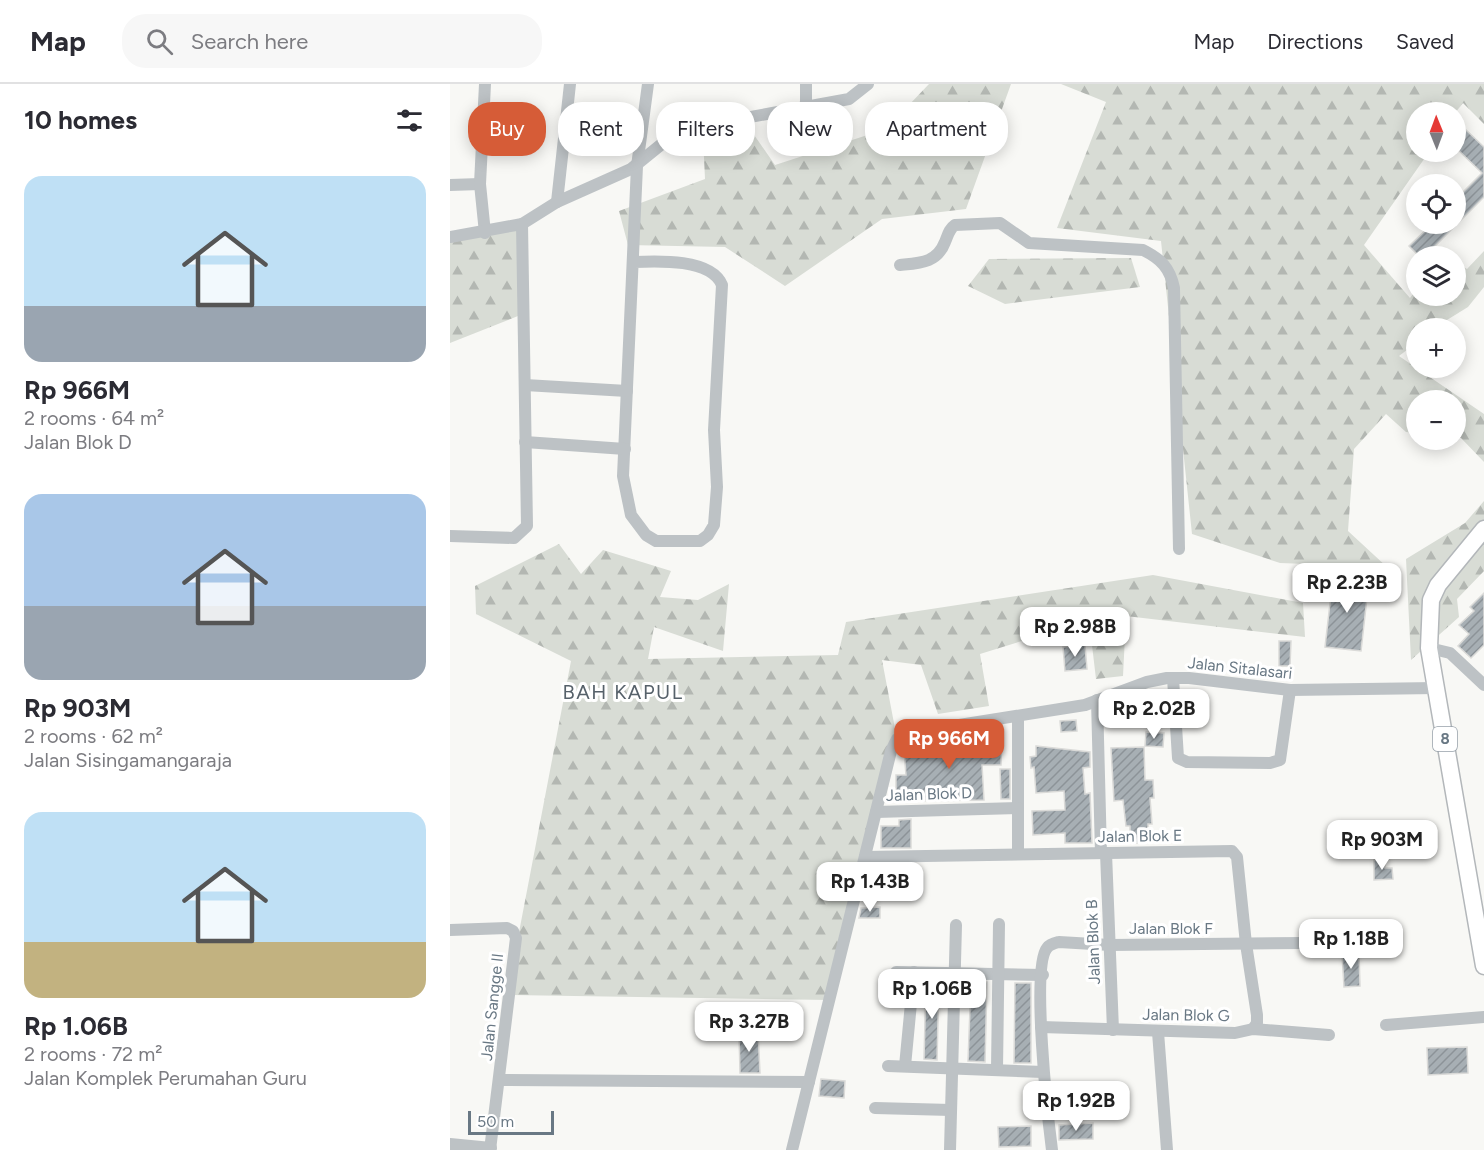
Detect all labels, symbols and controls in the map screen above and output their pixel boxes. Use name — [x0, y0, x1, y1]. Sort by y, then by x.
search box — [122, 14, 542, 68]
text: Map — [30, 24, 86, 58]
icon: search — [143, 25, 176, 58]
text: Search here — [191, 28, 308, 55]
text: Map — [1193, 29, 1234, 54]
text: Directions — [1267, 29, 1363, 54]
text: Saved — [1396, 29, 1454, 54]
chip: Buy — [468, 102, 546, 156]
chip: Rent — [558, 102, 644, 156]
chip: Filters — [656, 102, 755, 156]
chip: New — [767, 102, 853, 156]
chip: Apartment — [865, 102, 1008, 156]
north arrow — [1406, 102, 1466, 162]
map controls — [1406, 102, 1466, 450]
text: 10 homes — [24, 104, 137, 136]
icon: filters — [393, 104, 426, 137]
button: locate — [1406, 174, 1466, 234]
icon: home — [171, 215, 279, 323]
button: layers — [1406, 246, 1466, 306]
button: + — [1406, 318, 1466, 378]
text: Rp 966M — [24, 374, 130, 406]
button: − — [1406, 390, 1466, 450]
text: 2 rooms · 64 m² — [24, 406, 164, 430]
text: Jalan Blok D — [24, 430, 132, 454]
icon: home — [171, 533, 279, 641]
pin: Rp 2.23B — [1285, 563, 1409, 614]
text: Rp 2.23B — [1306, 570, 1388, 594]
pin: Rp 2.98B — [1013, 607, 1137, 658]
text: Rp 2.98B — [1034, 614, 1116, 638]
street label: Jalan Sitalasari — [1187, 653, 1293, 683]
district label: BAH KAPUL — [562, 680, 684, 704]
pin: Rp 2.02B — [1092, 689, 1216, 740]
text: Rp 903M — [24, 692, 131, 724]
text: Rp 2.02B — [1113, 696, 1196, 720]
pin: Rp 966M — [894, 719, 1004, 770]
text: 2 rooms · 62 m² — [24, 724, 163, 748]
text: Rp 966M — [908, 726, 990, 750]
road number: 8 — [1433, 727, 1457, 751]
text: Jalan Sisingamangaraja — [24, 748, 232, 772]
street label: Jalan Blok D — [886, 783, 972, 805]
pin: Rp 903M — [1327, 820, 1437, 871]
street label: Jalan Blok E — [1097, 826, 1183, 846]
text: Rp 903M — [1341, 827, 1423, 851]
icon: home — [171, 851, 279, 959]
pin: Rp 1.43B — [808, 862, 932, 913]
text: Rp 1.43B — [830, 869, 910, 893]
street label: Jalan Blok B — [1082, 899, 1104, 985]
street label: Jalan Blok F — [1129, 919, 1213, 938]
pin: Rp 1.18B — [1289, 919, 1413, 970]
text: Rp 1.18B — [1313, 926, 1389, 950]
street label: Jalan Sangge II — [477, 952, 507, 1062]
pin: Rp 1.06B — [870, 969, 994, 1020]
text: Rp 1.06B — [892, 976, 972, 1000]
pin: Rp 3.27B — [687, 1002, 811, 1053]
street label: Jalan Blok G — [1142, 1005, 1230, 1025]
text: Rp 3.27B — [709, 1009, 789, 1033]
text: Rp 1.06B — [24, 1010, 128, 1042]
text: 2 rooms · 72 m² — [24, 1042, 162, 1066]
text: Jalan Komplek Perumahan Guru — [24, 1066, 307, 1090]
pin: Rp 1.92B — [1014, 1081, 1138, 1132]
text: Rp 1.92B — [1037, 1088, 1115, 1112]
scale bar — [468, 1108, 554, 1136]
text: 50 m — [477, 1112, 514, 1131]

